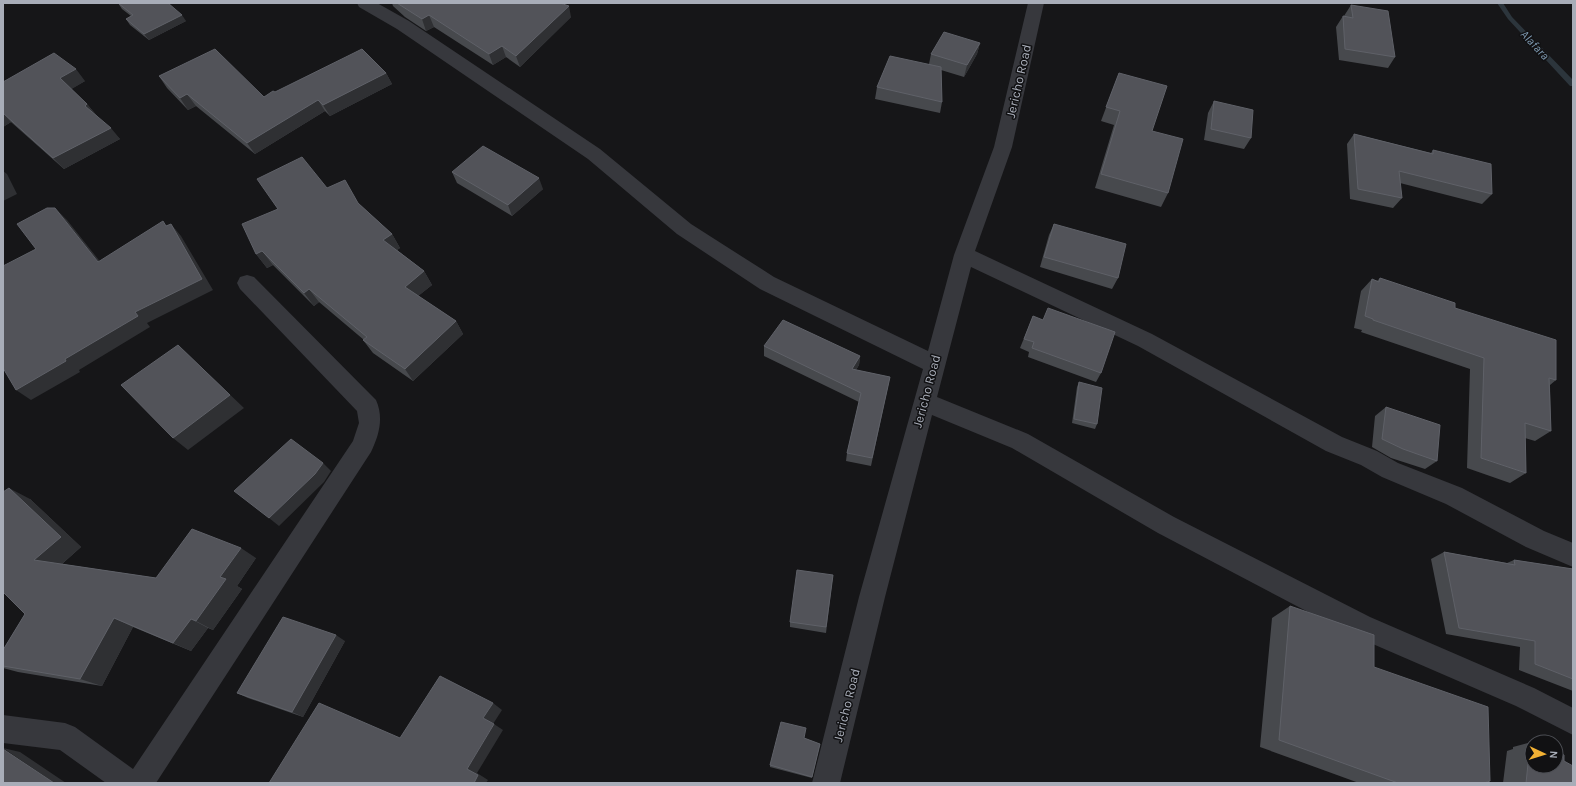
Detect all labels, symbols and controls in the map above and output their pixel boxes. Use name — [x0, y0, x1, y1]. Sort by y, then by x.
water label: Alafara — [1518, 27, 1552, 63]
street label: Jericho Road — [1003, 43, 1034, 119]
street label: Jericho Road — [910, 353, 943, 429]
street label: Jericho Road — [830, 667, 863, 743]
north arrow — [1524, 734, 1564, 774]
text: N — [1547, 750, 1560, 759]

